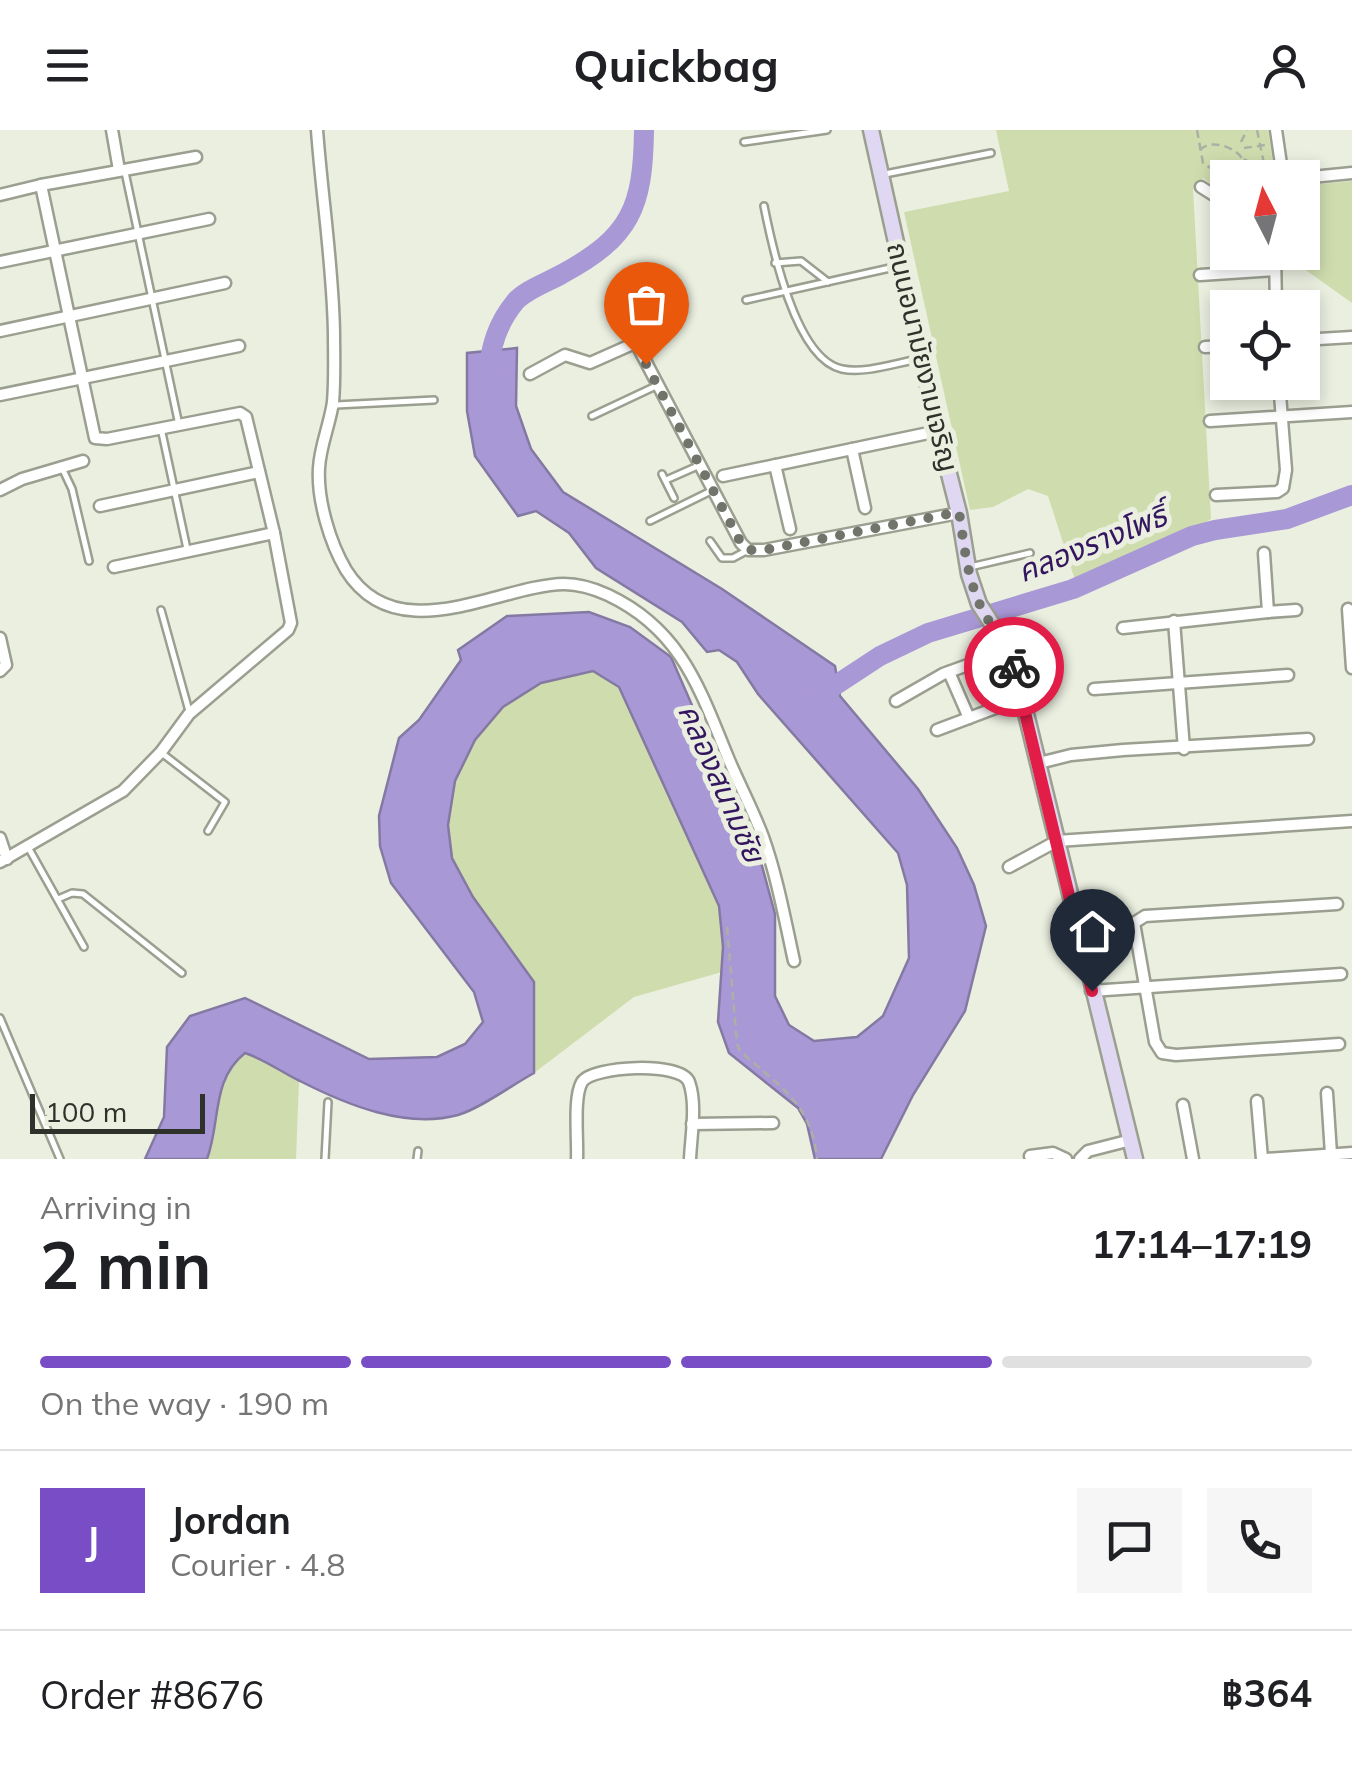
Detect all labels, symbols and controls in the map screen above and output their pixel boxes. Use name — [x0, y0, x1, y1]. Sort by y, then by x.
text: Quickbag — [573, 37, 779, 93]
icon: menu — [40, 38, 95, 93]
icon: person — [1257, 38, 1312, 93]
north arrow — [1210, 160, 1320, 270]
map controls — [1210, 160, 1320, 400]
street label: ถนนอนามัยงามเจริญ — [880, 239, 967, 475]
pin — [604, 262, 689, 365]
icon: bag — [619, 277, 674, 332]
button: locate — [1210, 290, 1320, 400]
water label: คลองรางโพธิ์ — [1011, 493, 1180, 590]
courier — [964, 617, 1064, 717]
icon: bike — [987, 640, 1042, 695]
water label: คลองสนามชัย — [670, 698, 775, 870]
pin — [1050, 889, 1135, 992]
icon: home — [1065, 904, 1120, 959]
scale bar — [30, 1089, 205, 1134]
text: 100 m — [45, 1094, 127, 1129]
text: Arriving in — [40, 1187, 192, 1227]
text: 17:14–17:19 — [1092, 1220, 1312, 1268]
text: 2 min — [40, 1224, 211, 1305]
text: On the way · 190 m — [40, 1383, 329, 1423]
button: chat — [1077, 1488, 1182, 1593]
button: phone — [1207, 1488, 1312, 1593]
text: Jordan — [170, 1496, 291, 1544]
text: J — [86, 1516, 99, 1564]
text: Courier · 4.8 — [170, 1544, 346, 1584]
text: ฿364 — [1222, 1669, 1312, 1717]
text: Order #8676 — [40, 1671, 264, 1719]

